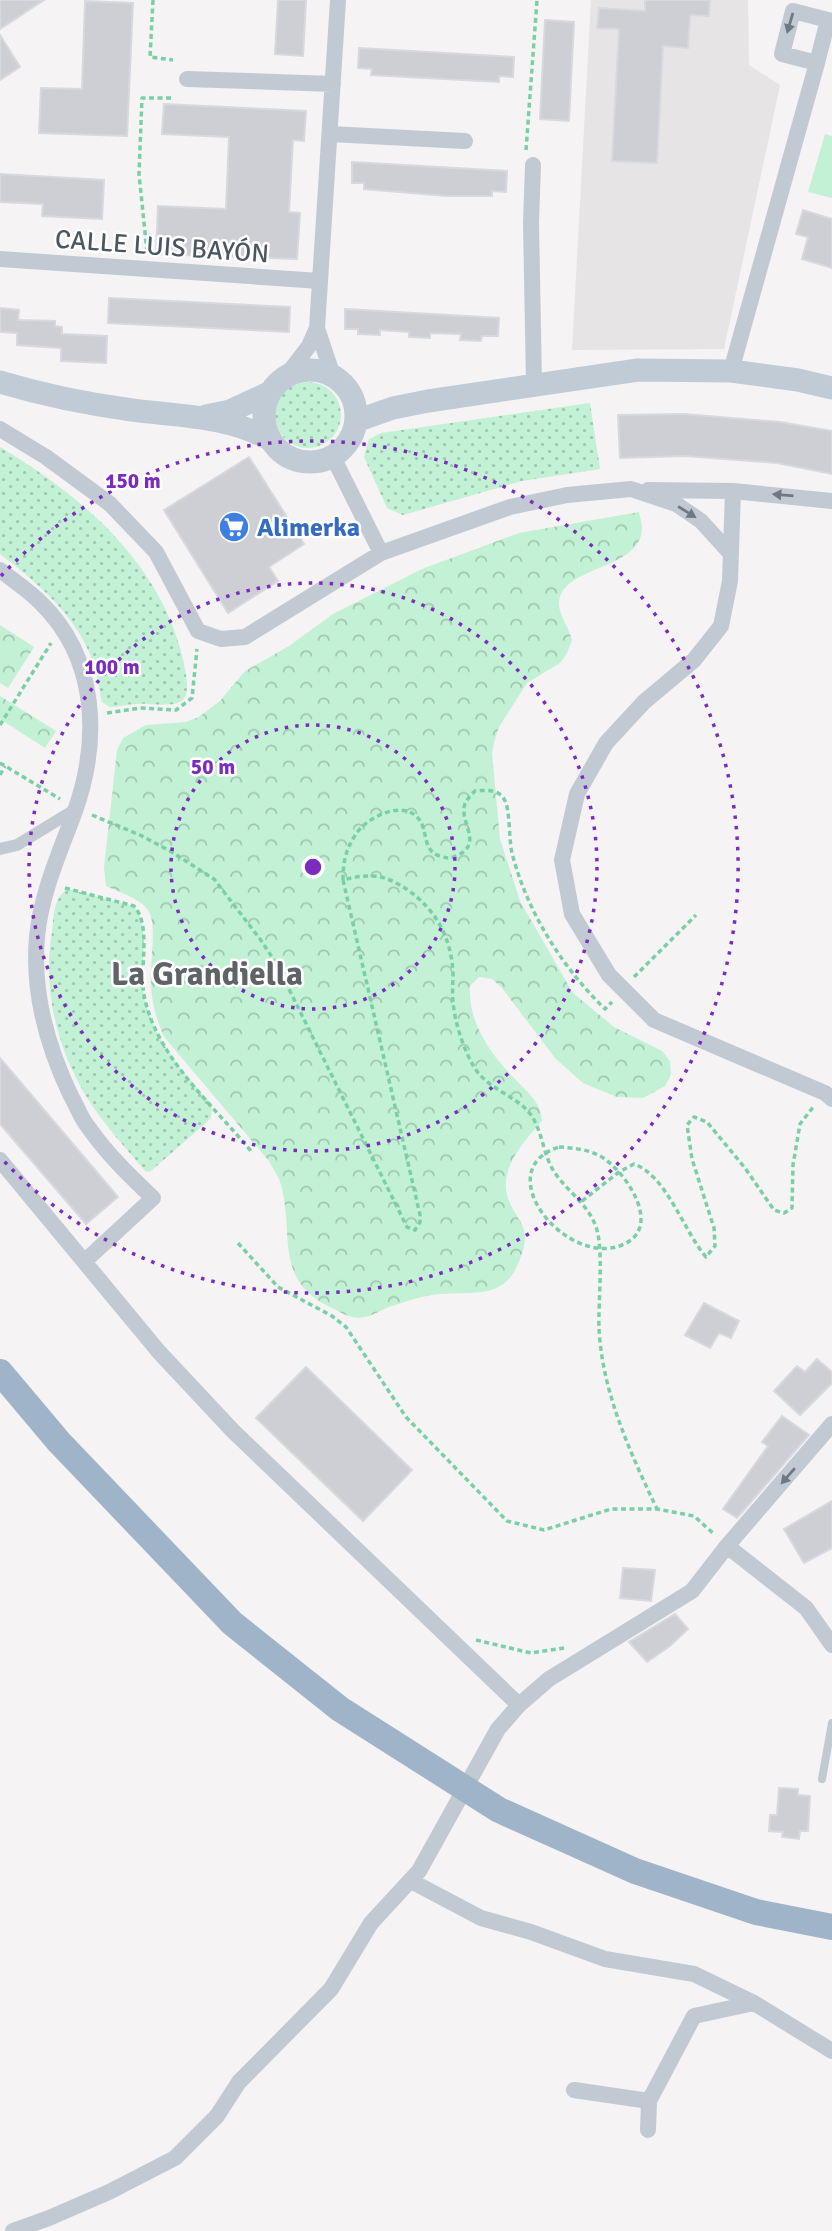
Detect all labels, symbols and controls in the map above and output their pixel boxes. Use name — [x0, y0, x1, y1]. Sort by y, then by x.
one-way arrow — [784, 12, 795, 34]
street label: CALLE LUIS BAYÓN — [54, 224, 270, 270]
text: 150 m — [105, 468, 161, 494]
one-way arrow — [772, 489, 794, 500]
one-way arrow — [677, 505, 697, 518]
supermarket icon: Alimerka — [217, 510, 251, 544]
place label: Alimerka — [257, 512, 360, 544]
text: 100 m — [84, 654, 140, 680]
text: 50 m — [191, 754, 235, 780]
centre of rings — [301, 855, 325, 879]
district label: La Grandiella — [111, 954, 303, 995]
one-way arrow — [780, 1467, 796, 1485]

